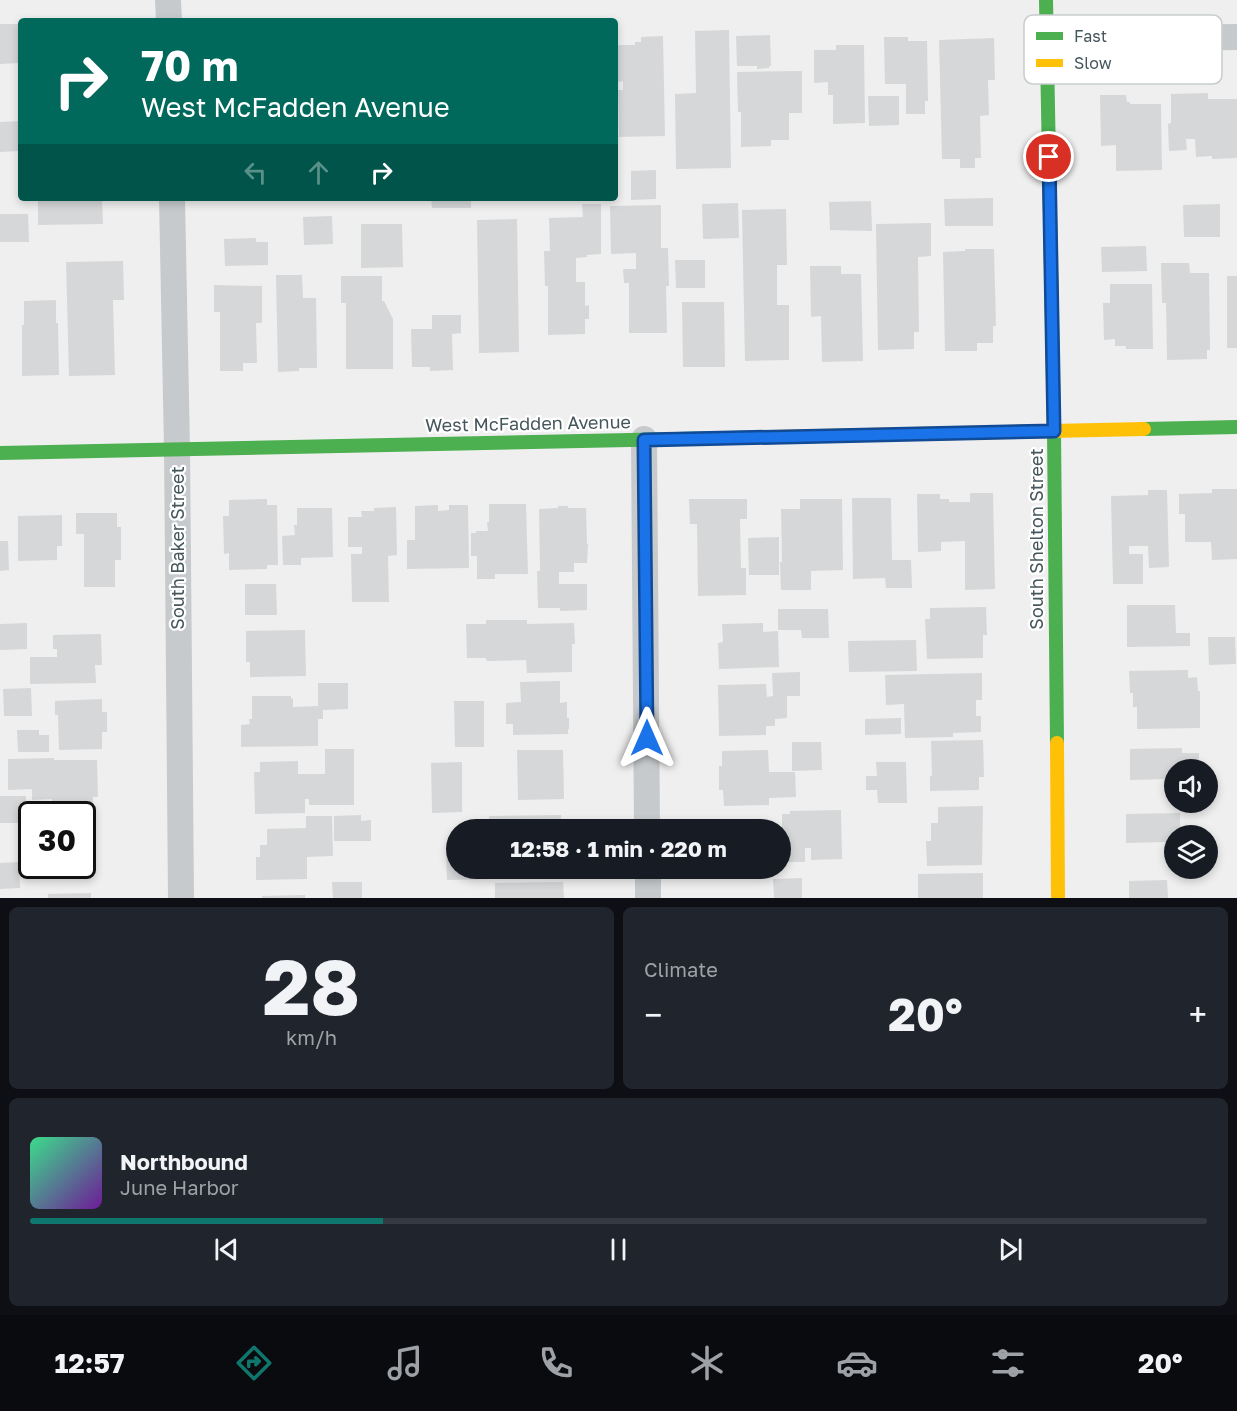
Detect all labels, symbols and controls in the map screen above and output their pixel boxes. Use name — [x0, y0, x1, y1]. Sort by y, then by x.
legend — [1024, 15, 1222, 84]
text: Fast — [1074, 26, 1107, 46]
text: 70 m — [141, 40, 238, 90]
icon: right — [42, 42, 120, 120]
text: Slow — [1074, 53, 1112, 73]
text: West McFadden Avenue — [141, 91, 450, 123]
pin — [1023, 131, 1074, 182]
icon: arrive — [1032, 140, 1065, 173]
icon: left — [239, 156, 272, 189]
icon: ahead — [302, 156, 335, 189]
icon: right — [365, 156, 398, 189]
street label: West McFadden Avenue — [425, 410, 631, 436]
street label: South Shelton Street — [1025, 448, 1047, 630]
street label: South Baker Street — [166, 466, 188, 630]
position arrow — [615, 706, 679, 770]
map controls — [1164, 759, 1218, 879]
button: sound — [1164, 759, 1218, 813]
speed limit sign: 30 — [18, 801, 96, 879]
button: layers — [1164, 825, 1218, 879]
text: 12:58 · 1 min · 220 m — [510, 835, 727, 862]
text: 28 — [263, 939, 360, 1032]
text: Climate — [644, 957, 718, 981]
text: 20° — [888, 987, 963, 1041]
text: − — [644, 995, 662, 1034]
text: + — [1189, 995, 1207, 1034]
text: km/h — [286, 1025, 337, 1049]
text: Northbound — [120, 1148, 248, 1175]
text: June Harbor — [120, 1175, 239, 1199]
icon: previous — [210, 1233, 243, 1266]
icon: pause — [602, 1233, 635, 1266]
icon: next — [994, 1233, 1027, 1266]
icon: directions — [233, 1342, 275, 1384]
icon: music — [384, 1342, 426, 1384]
icon: phone — [535, 1342, 577, 1384]
icon: climate — [686, 1342, 728, 1384]
icon: car — [836, 1342, 878, 1384]
icon: filters — [987, 1342, 1029, 1384]
text: 12:57 — [54, 1347, 125, 1379]
text: 20° — [1138, 1347, 1183, 1379]

